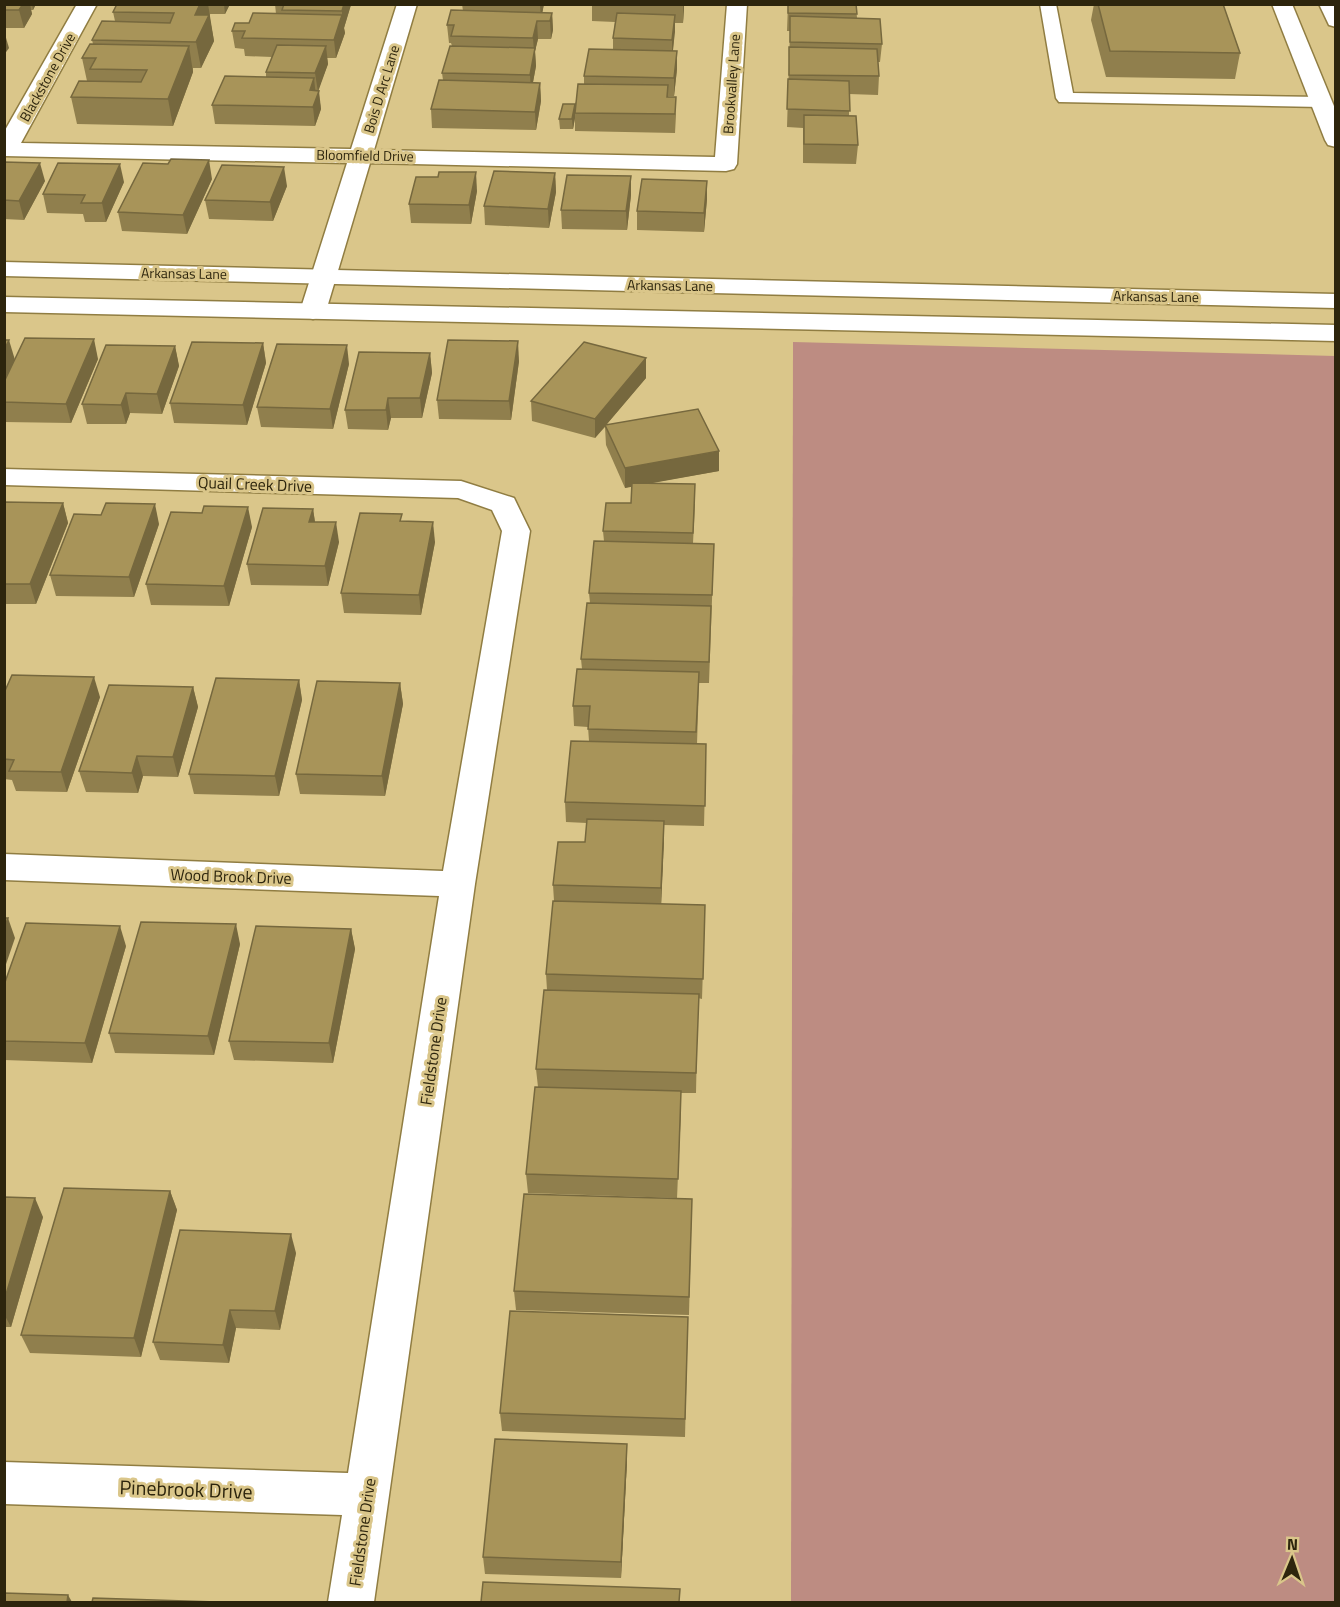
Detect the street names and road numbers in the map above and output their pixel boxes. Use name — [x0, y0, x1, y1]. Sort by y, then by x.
street label: Blackstone Drive — [14, 29, 80, 125]
street label: Brookvalley Lane — [717, 33, 745, 135]
street label: Bois D Arc Lane — [358, 42, 404, 136]
street label: Bloomfield Drive — [316, 144, 414, 166]
street label: Arkansas Lane — [141, 262, 227, 284]
street label: Arkansas Lane — [627, 274, 713, 296]
street label: Arkansas Lane — [1113, 285, 1199, 307]
street label: Quail Creek Drive — [198, 470, 312, 498]
street label: Wood Brook Drive — [170, 862, 292, 890]
street label: Fieldstone Drive — [414, 995, 452, 1107]
street label: Pinebrook Drive — [119, 1471, 253, 1507]
street label: Fieldstone Drive — [343, 1476, 381, 1588]

